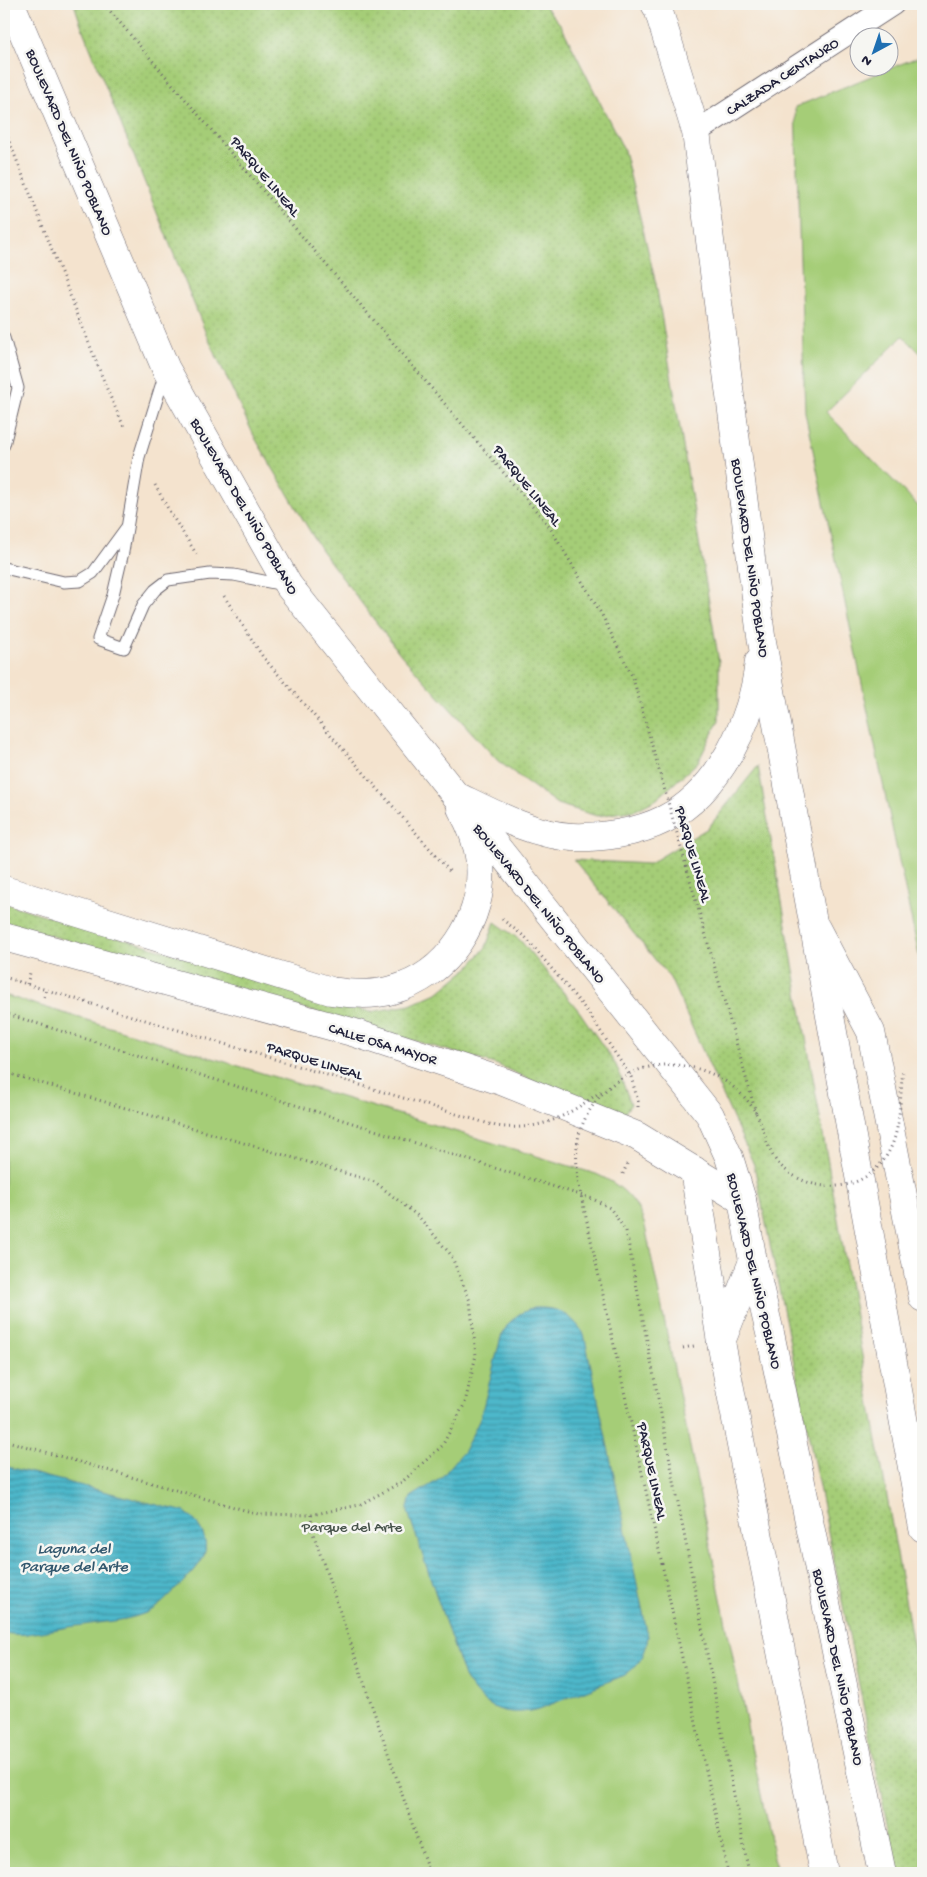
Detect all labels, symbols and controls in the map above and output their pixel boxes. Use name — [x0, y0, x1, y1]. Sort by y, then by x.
north arrow — [850, 28, 900, 78]
street label: CALZADA CENTAURO — [723, 35, 843, 121]
street label: BOULEVARD DEL NIÑO POBLANO — [20, 46, 116, 239]
text: N — [858, 51, 876, 69]
street label: PARQUE LINEAL — [225, 133, 304, 221]
street label: BOULEVARD DEL NIÑO POBLANO — [185, 415, 301, 598]
street label: PARQUE LINEAL — [488, 441, 565, 531]
street label: BOULEVARD DEL NIÑO POBLANO — [726, 457, 772, 659]
street label: PARQUE LINEAL — [669, 803, 715, 905]
street label: BOULEVARD DEL NIÑO POBLANO — [468, 820, 609, 988]
street label: CALLE OSA MAYOR — [326, 1020, 440, 1070]
street label: PARQUE LINEAL — [263, 1039, 365, 1085]
street label: BOULEVARD DEL NIÑO POBLANO — [721, 1171, 784, 1371]
street label: PARQUE LINEAL — [632, 1420, 670, 1522]
park label: Parque del Arte — [301, 1519, 403, 1537]
water label: Laguna del Parque del Arte — [20, 1541, 128, 1578]
street label: BOULEVARD DEL NIÑO POBLANO — [807, 1566, 867, 1767]

